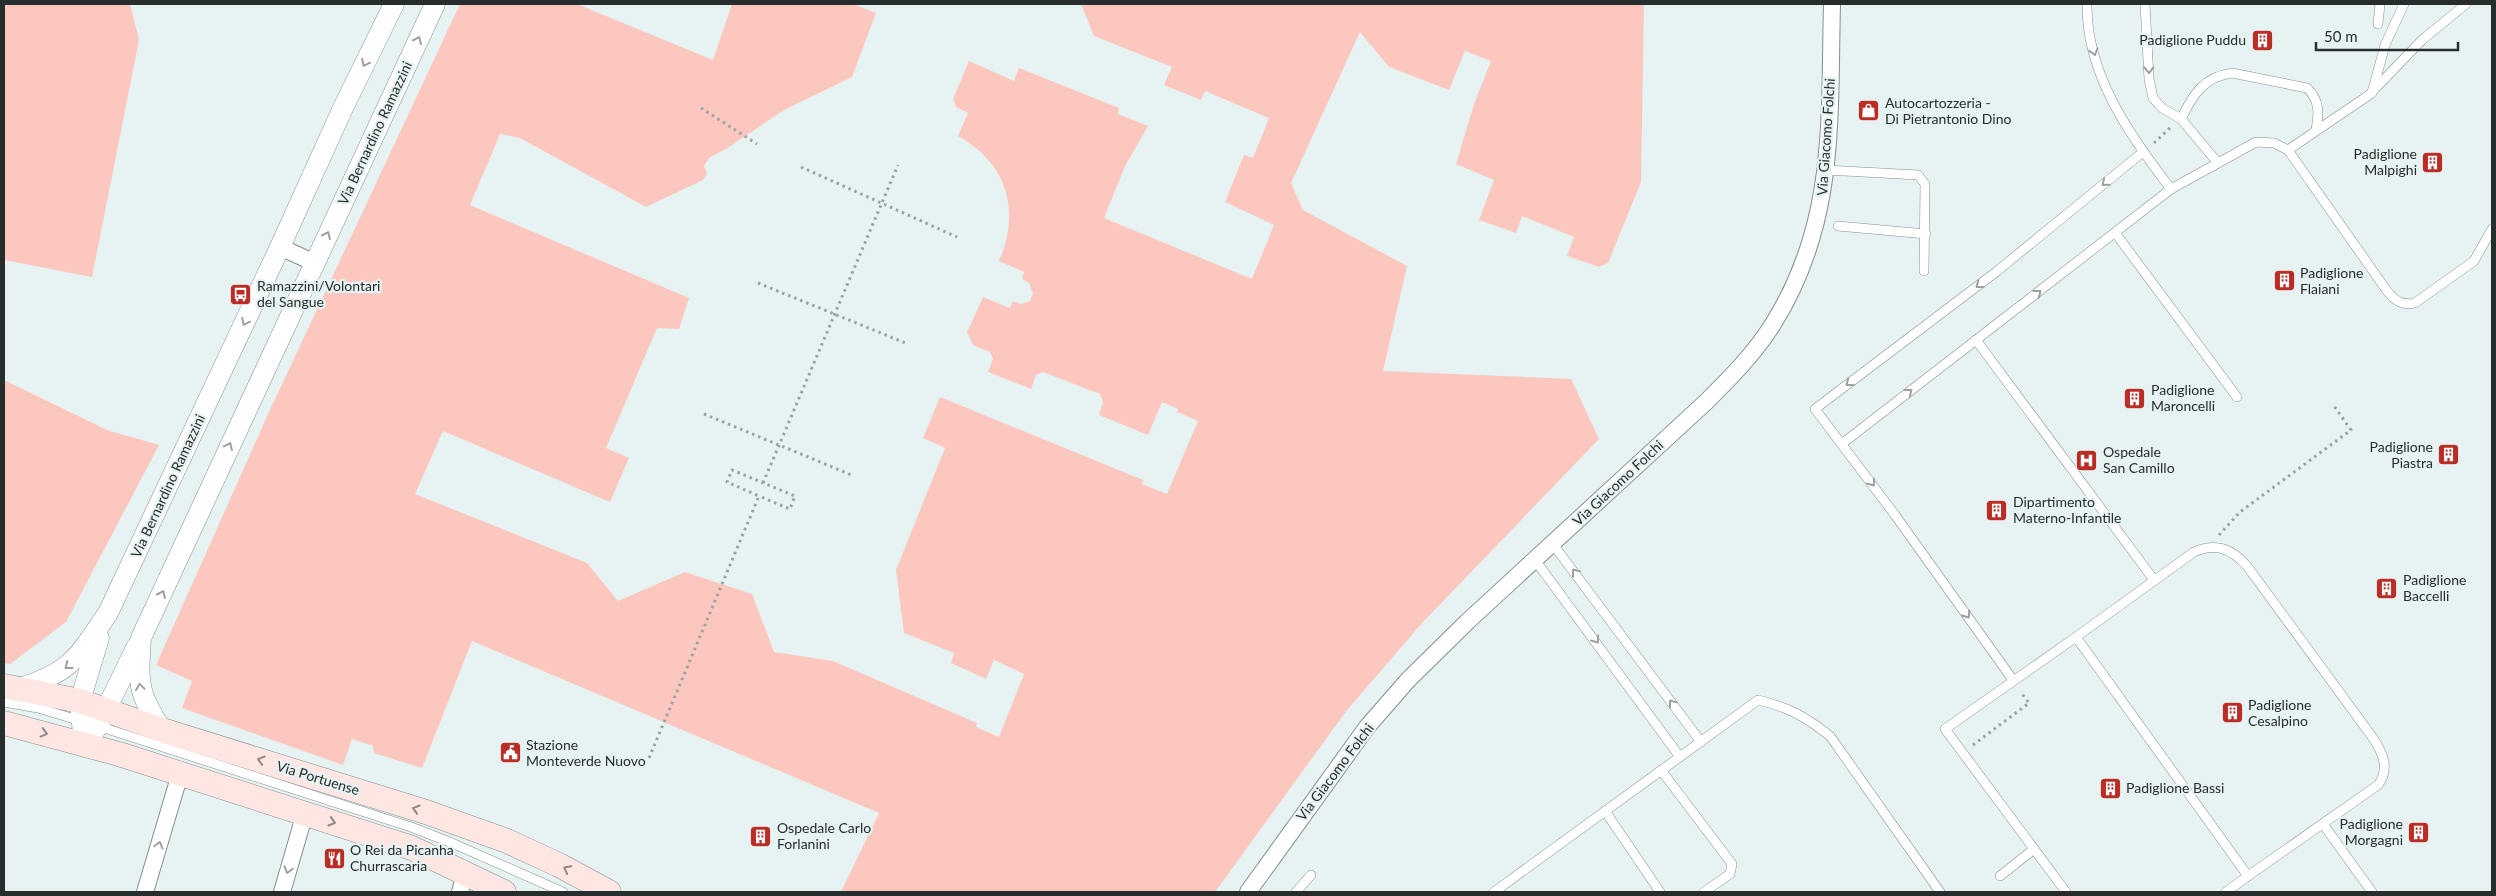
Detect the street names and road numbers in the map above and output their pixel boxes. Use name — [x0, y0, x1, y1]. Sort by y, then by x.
street label: Via Bernardino Ramazzini — [334, 58, 415, 207]
street label: Via Giacomo Folchi — [1813, 78, 1838, 196]
street label: Via Bernardino Ramazzini — [127, 411, 208, 560]
street label: Via Giacomo Folchi — [1569, 436, 1667, 529]
street label: Via Giacomo Folchi — [1292, 720, 1377, 824]
street label: Via Portuense — [275, 757, 362, 798]

